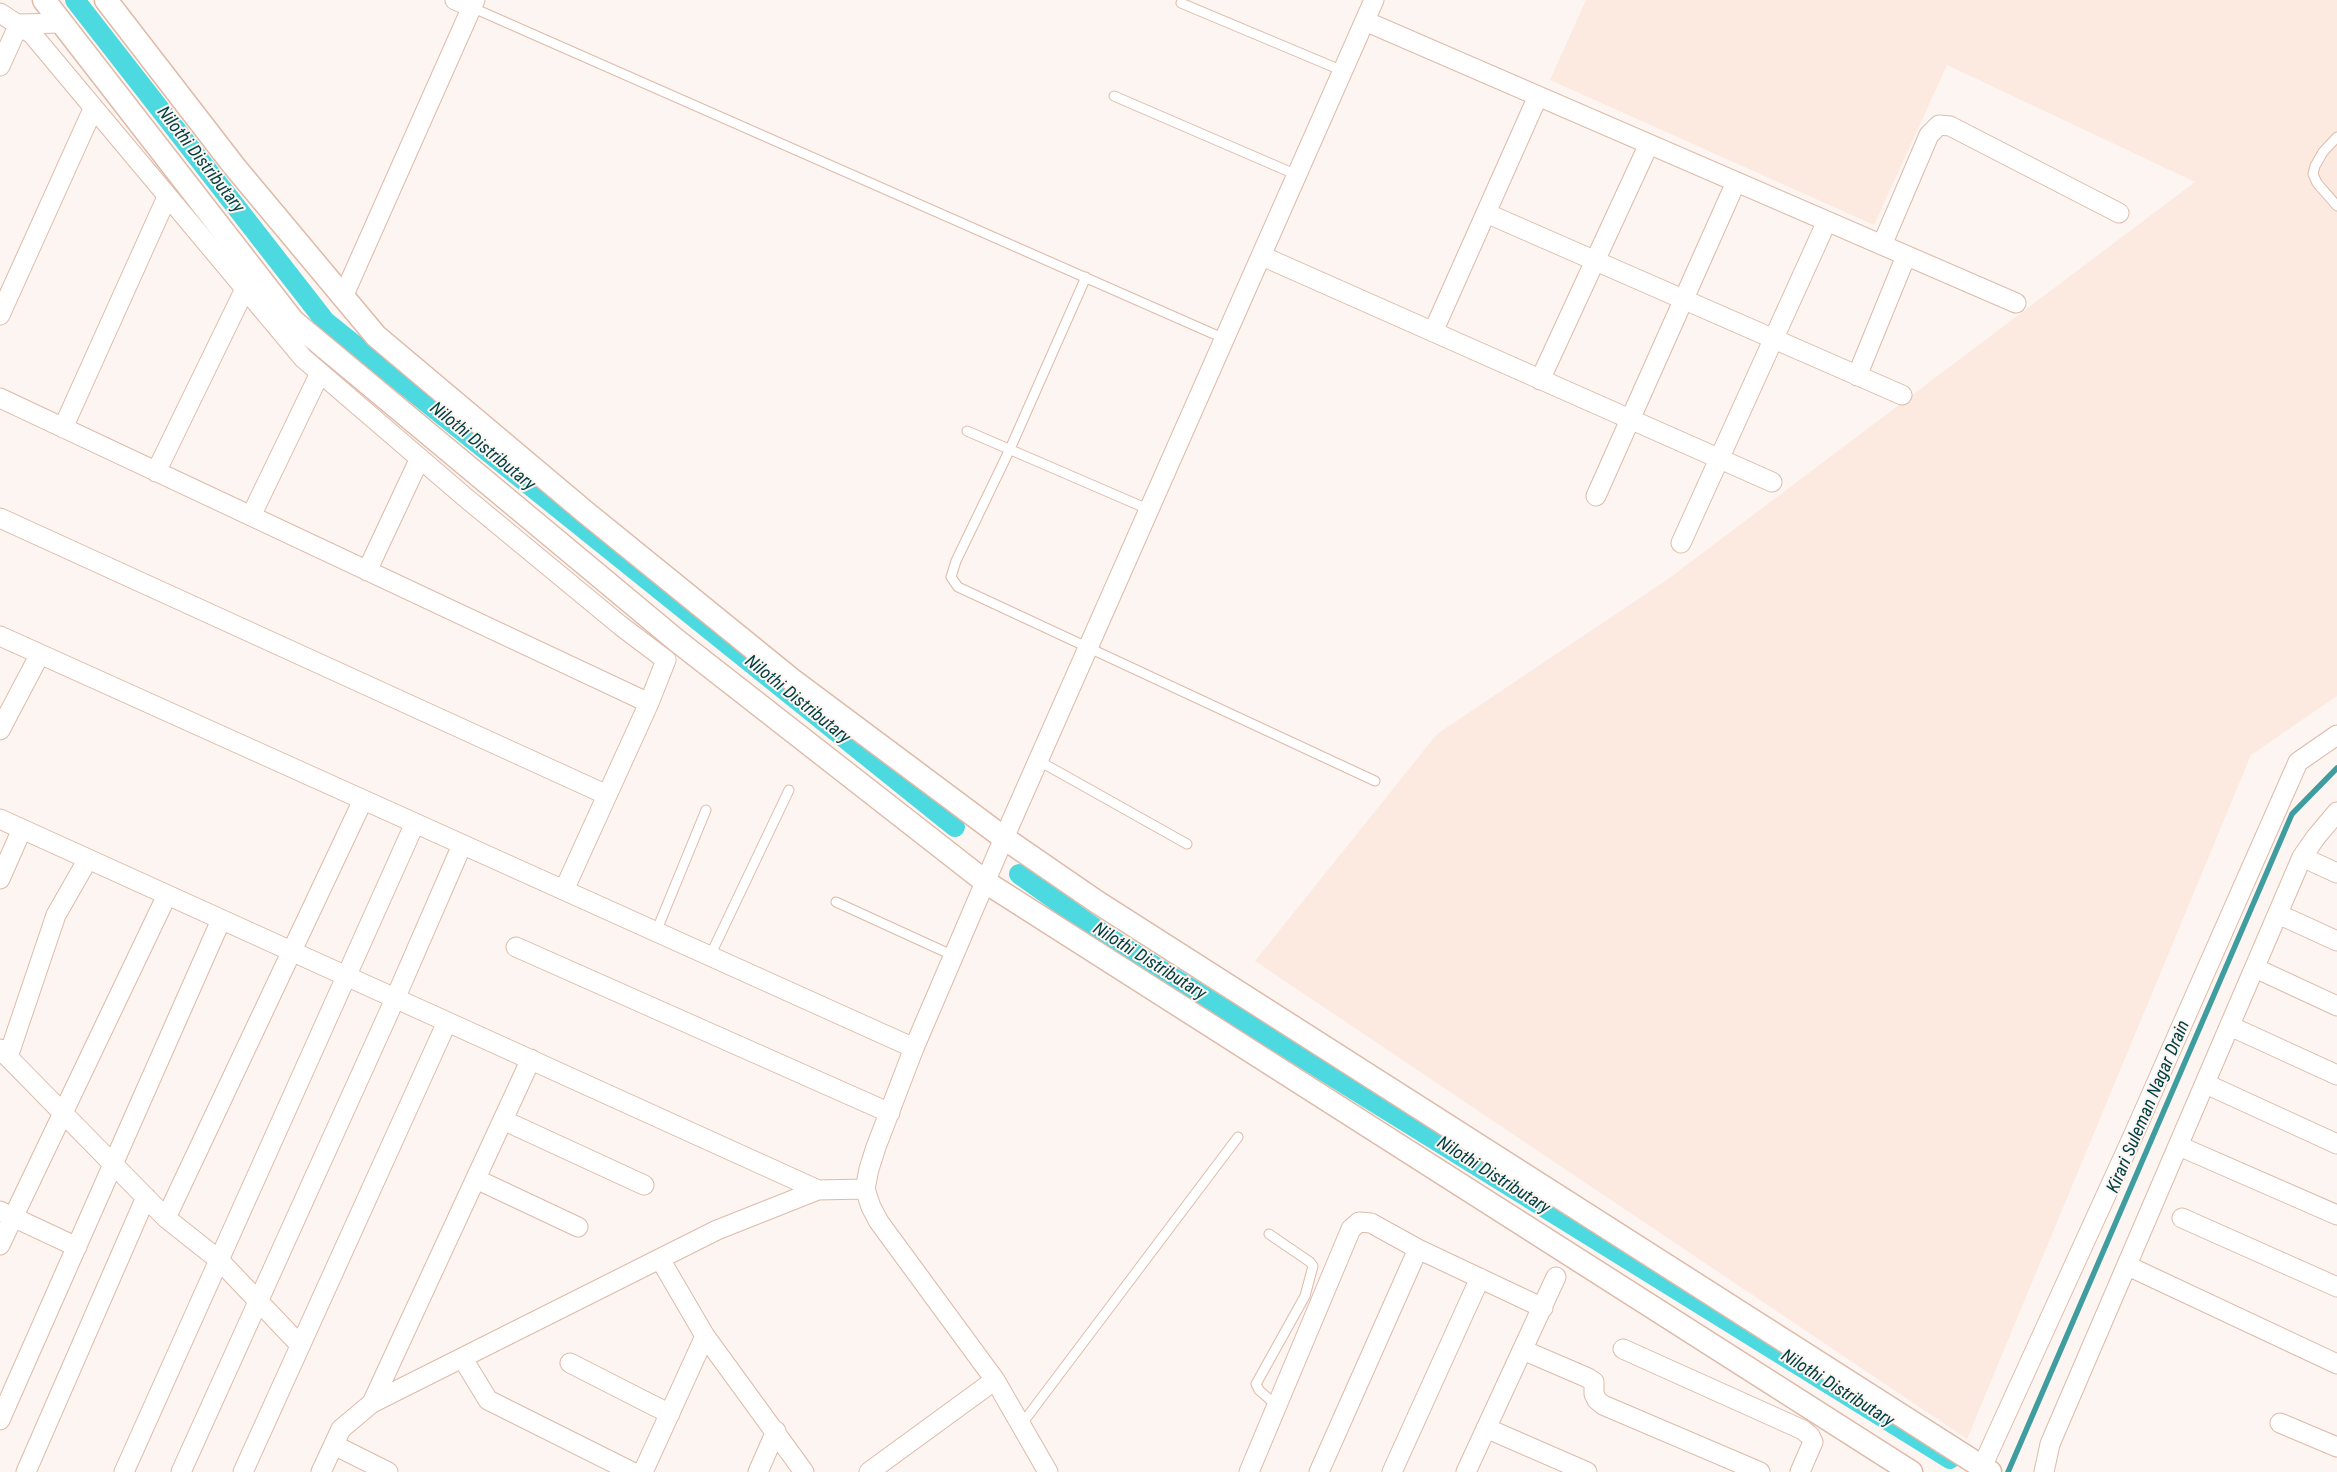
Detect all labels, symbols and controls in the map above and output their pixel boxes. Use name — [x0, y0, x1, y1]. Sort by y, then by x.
water label: Nilothi Distributary — [152, 103, 248, 217]
water label: Nilothi Distributary — [425, 398, 539, 496]
water label: Nilothi Distributary — [740, 651, 854, 749]
water label: Nilothi Distributary — [1089, 919, 1209, 1005]
water label: Kirari Suleman Nagar Drain — [2103, 1017, 2195, 1197]
water label: Nilothi Distributary — [1433, 1133, 1553, 1219]
water label: Nilothi Distributary — [1777, 1346, 1897, 1432]

